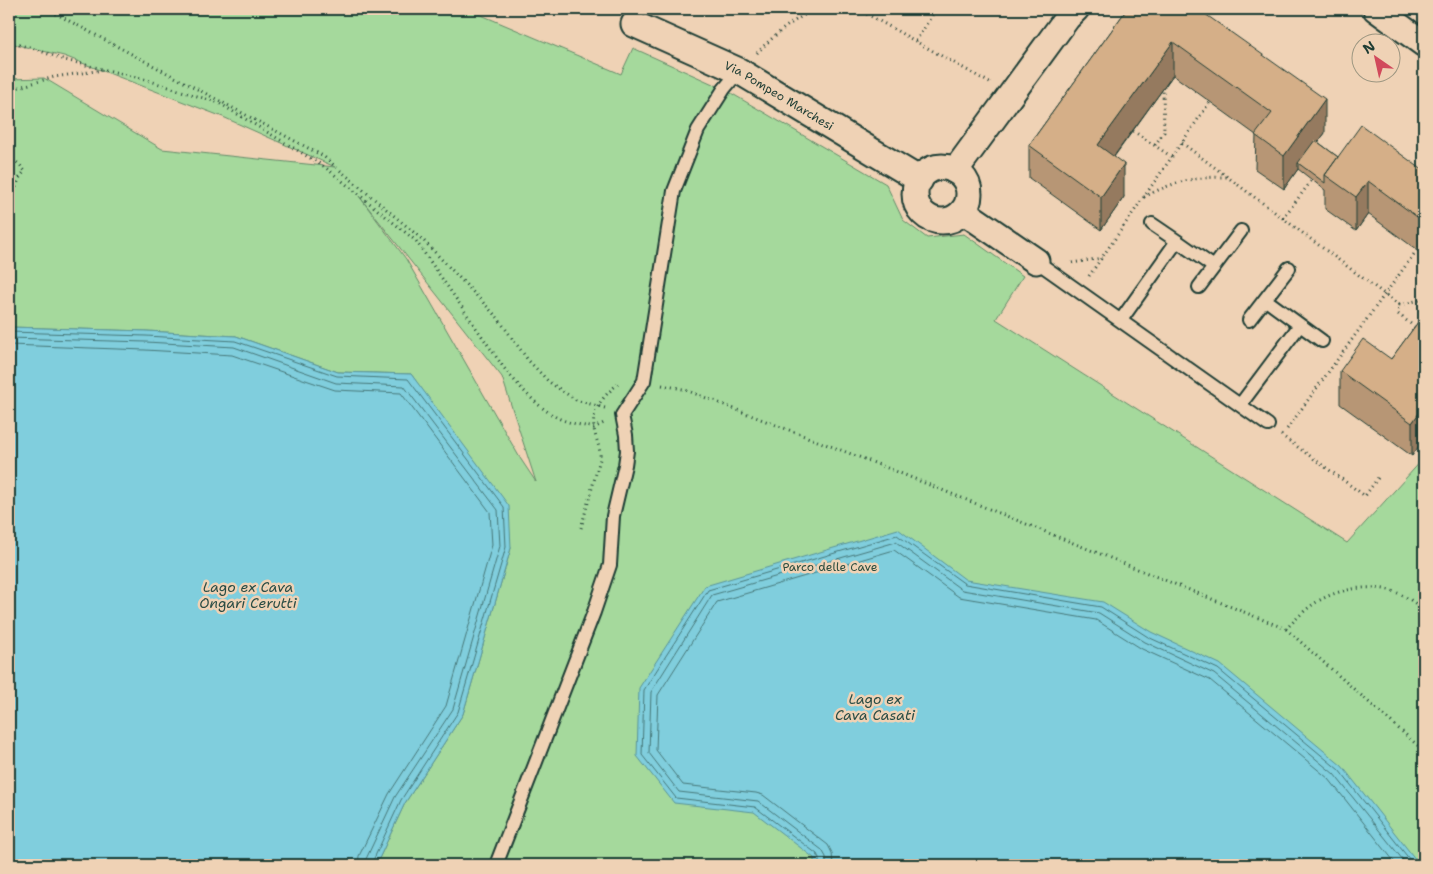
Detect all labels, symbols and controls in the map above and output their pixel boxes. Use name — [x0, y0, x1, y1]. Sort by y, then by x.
north arrow — [1350, 32, 1400, 82]
text: N — [1359, 37, 1378, 58]
street label: Via Pompeo Marchesi — [722, 57, 837, 134]
park label: Parco delle Cave — [782, 559, 878, 575]
water label: Lago ex Cava Ongari Cerutti — [199, 578, 298, 612]
water label: Lago ex Cava Casati — [835, 690, 916, 724]

